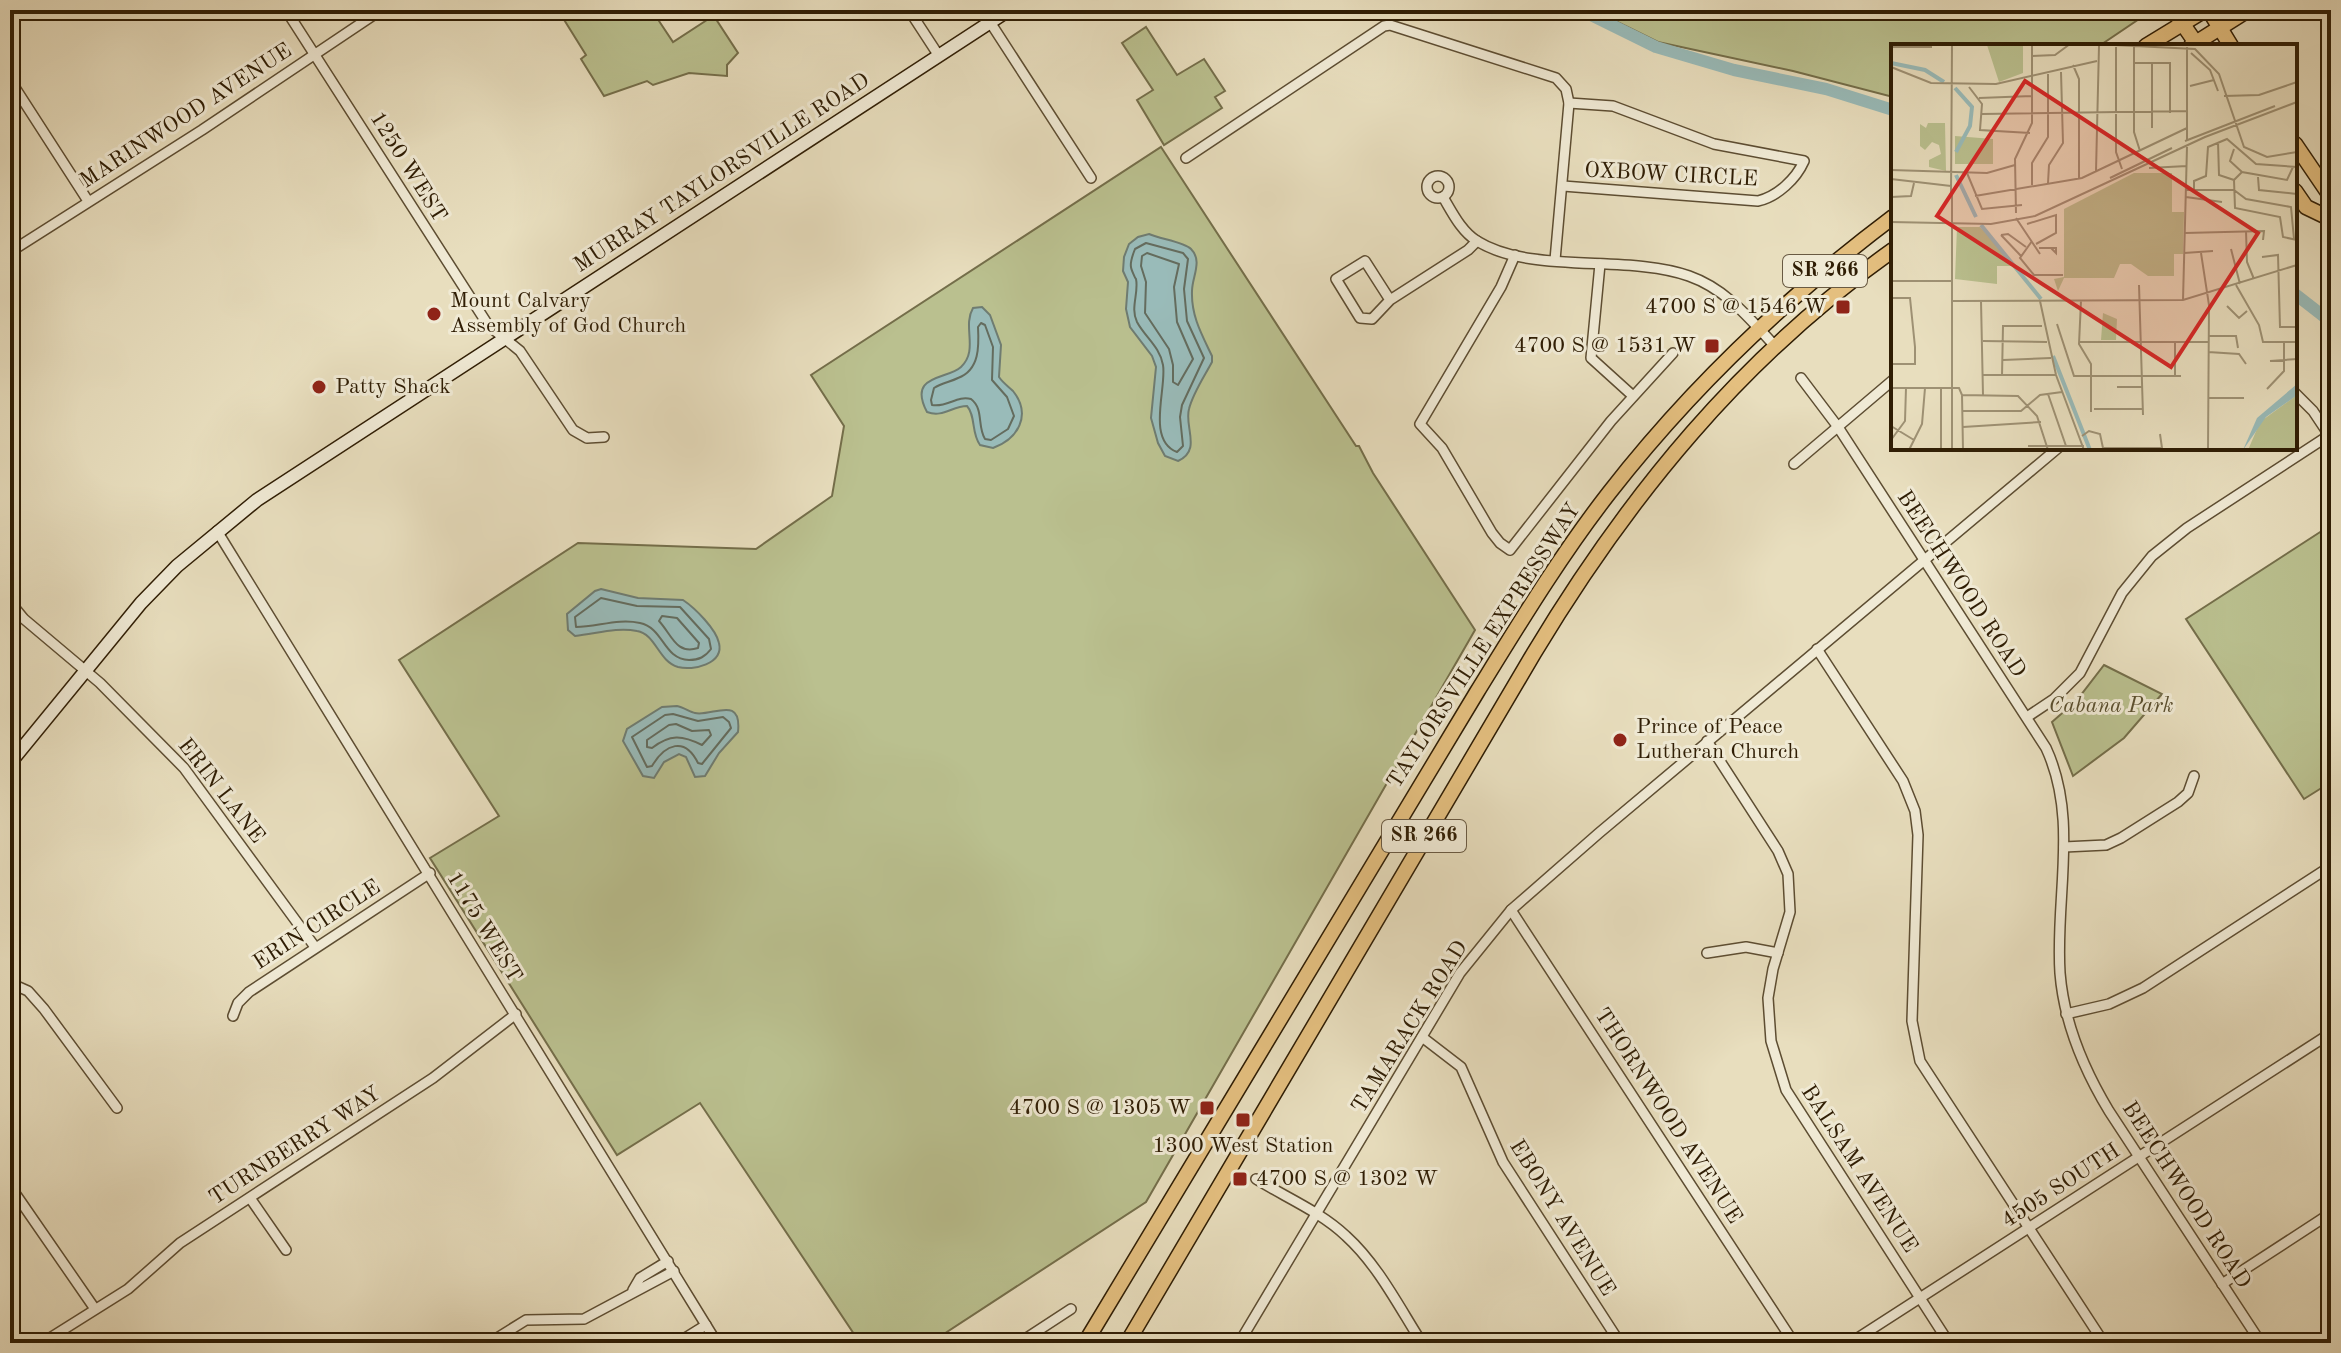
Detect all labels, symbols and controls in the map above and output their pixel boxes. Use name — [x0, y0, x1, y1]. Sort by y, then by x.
street label: MARINWOOD AVENUE — [76, 39, 296, 193]
inset map — [1891, 44, 2297, 450]
street label: MURRAY TAYLORSVILLE ROAD — [570, 69, 874, 277]
street label: 1250 WEST — [365, 108, 451, 226]
street label: OXBOW CIRCLE — [1584, 159, 1758, 191]
road number: SR 266 — [1783, 255, 1867, 287]
place label: Mount Calvary Assembly of God Church — [450, 290, 686, 337]
place label: 4700 S @ 1546 W — [1645, 296, 1827, 318]
marker: 4700 S @ 1546 W — [1834, 298, 1852, 316]
marker: Mount Calvary Assembly of God Church — [425, 305, 443, 323]
place label: 4700 S @ 1531 W — [1514, 335, 1696, 357]
marker: 4700 S @ 1531 W — [1703, 337, 1721, 355]
place label: Patty Shack — [335, 376, 451, 398]
marker: Patty Shack — [310, 378, 328, 396]
street label: BEECHWOOD ROAD — [1893, 487, 2029, 681]
street label: TAYLORSVILLE EXPRESSWAY — [1383, 499, 1585, 793]
park label: Cabana Park — [2049, 695, 2174, 717]
place label: Prince of Peace Lutheran Church — [1636, 716, 1799, 763]
marker: Prince of Peace Lutheran Church — [1611, 731, 1629, 749]
street label: ERIN LANE — [173, 734, 269, 848]
road number: SR 266 — [1382, 820, 1466, 852]
street label: 1175 WEST — [442, 868, 526, 986]
street label: ERIN CIRCLE — [250, 876, 384, 974]
street label: TAMARACK ROAD — [1348, 937, 1472, 1117]
street label: THORNWOOD AVENUE — [1590, 1004, 1746, 1228]
street label: BALSAM AVENUE — [1797, 1081, 1921, 1257]
street label: TURNBERRY WAY — [205, 1083, 385, 1209]
place label: 4700 S @ 1305 W — [1009, 1097, 1191, 1119]
street label: BEECHWOOD ROAD — [2118, 1098, 2254, 1292]
marker: 4700 S @ 1305 W — [1198, 1099, 1216, 1117]
marker: 1300 West Station — [1234, 1111, 1252, 1129]
place label: 1300 West Station — [1153, 1135, 1333, 1157]
street label: EBONY AVENUE — [1505, 1136, 1619, 1300]
street label: 4505 SOUTH — [1998, 1140, 2124, 1232]
place label: 4700 S @ 1302 W — [1256, 1168, 1438, 1190]
marker: 4700 S @ 1302 W — [1231, 1170, 1249, 1188]

